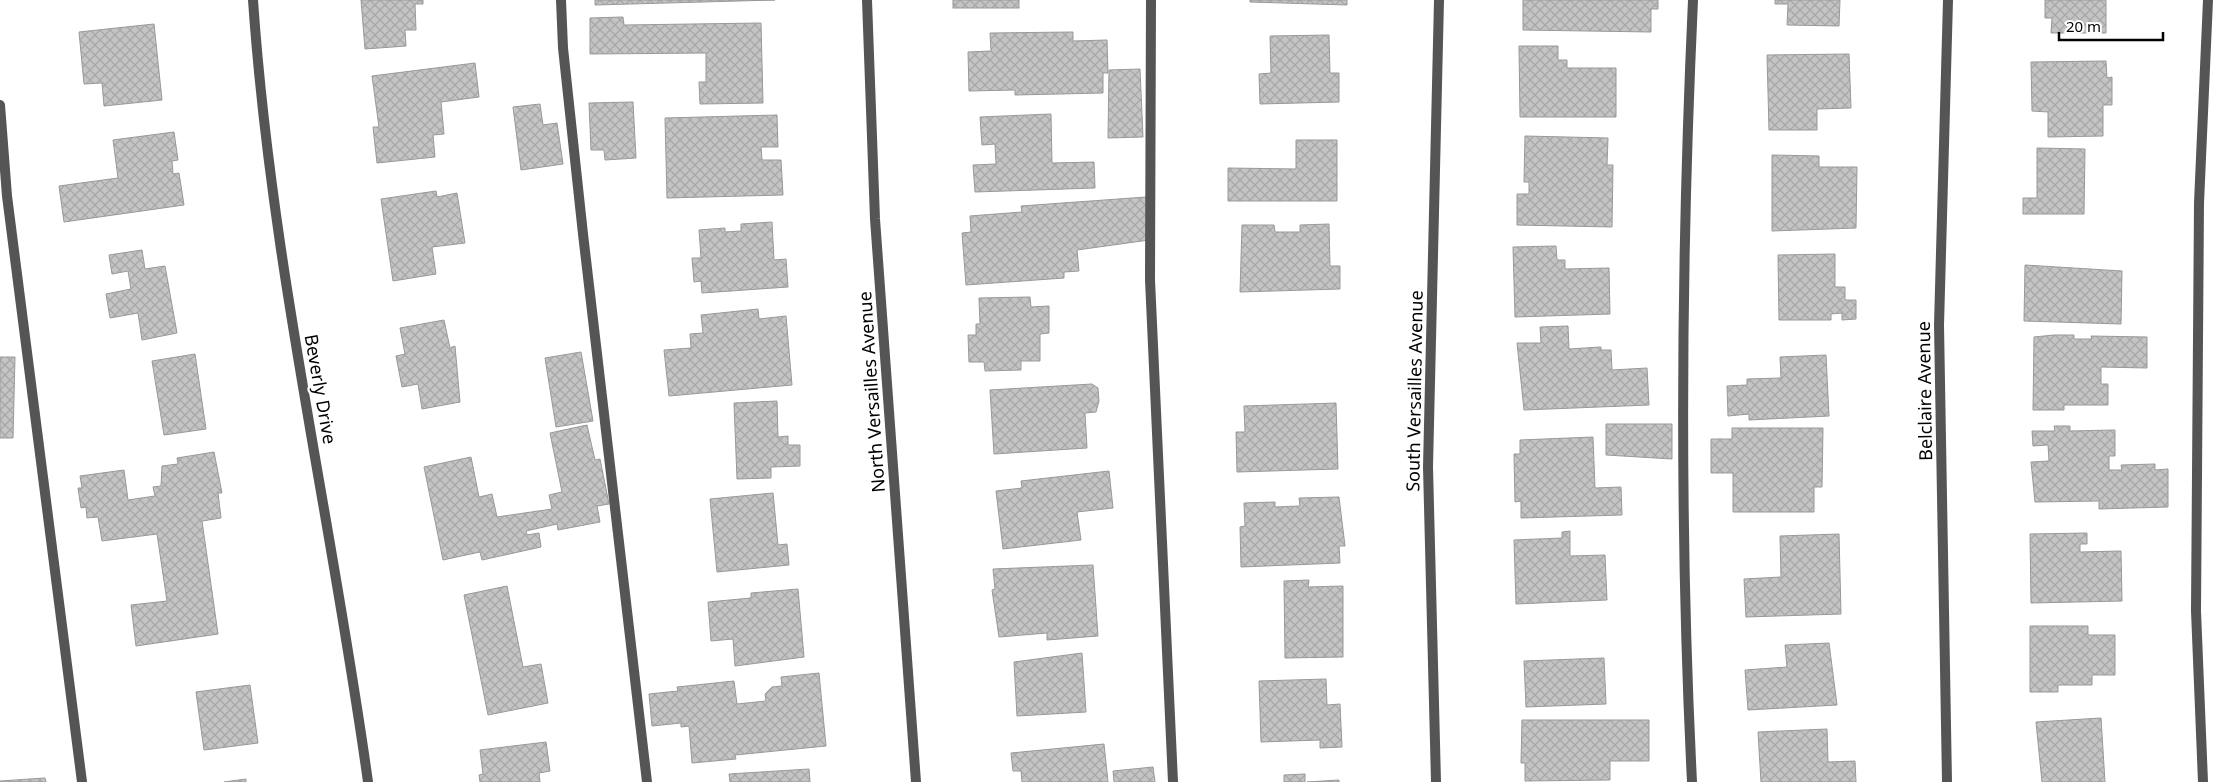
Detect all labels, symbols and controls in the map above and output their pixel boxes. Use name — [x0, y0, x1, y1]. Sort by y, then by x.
scale bar — [2059, 10, 2163, 42]
text: 20 m — [2066, 16, 2101, 36]
street label: South Versailles Avenue — [1400, 290, 1428, 492]
street label: North Versailles Avenue — [852, 291, 890, 493]
street label: Belclaire Avenue — [1911, 321, 1937, 461]
street label: Beverly Drive — [300, 332, 342, 446]

